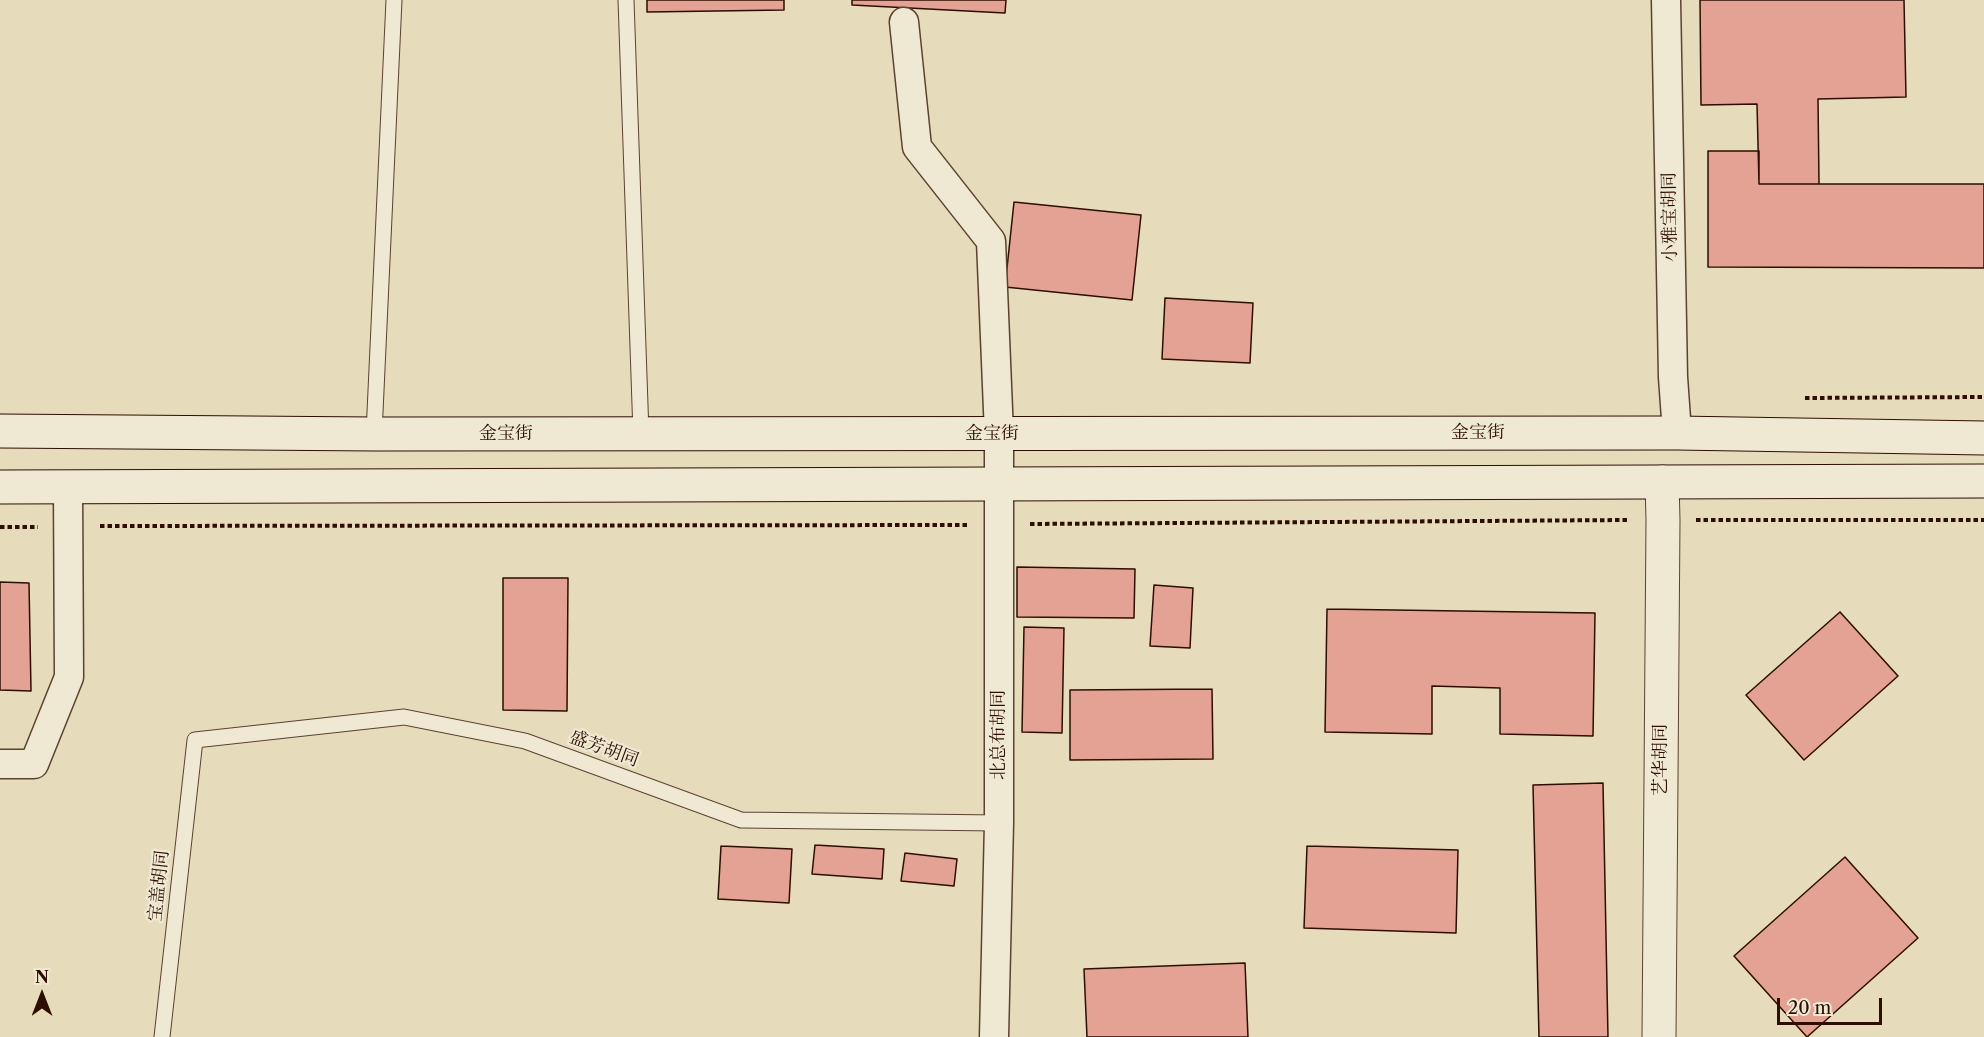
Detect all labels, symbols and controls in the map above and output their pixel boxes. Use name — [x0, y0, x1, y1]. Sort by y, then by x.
street label: 小雅宝胡同 — [1658, 172, 1682, 262]
street label: 金宝街 — [1451, 422, 1505, 444]
street label: 金宝街 — [479, 423, 533, 445]
street label: 金宝街 — [965, 423, 1019, 445]
street label: 北总布胡同 — [988, 690, 1010, 780]
street label: 艺华胡同 — [1650, 724, 1672, 796]
street label: 盛芳胡同 — [566, 727, 642, 771]
street label: 宝盖胡同 — [144, 849, 174, 923]
north arrow — [12, 965, 72, 1025]
text: N — [35, 967, 49, 987]
scale bar — [1780, 986, 1885, 1024]
text: 20 m — [1788, 997, 1831, 1019]

